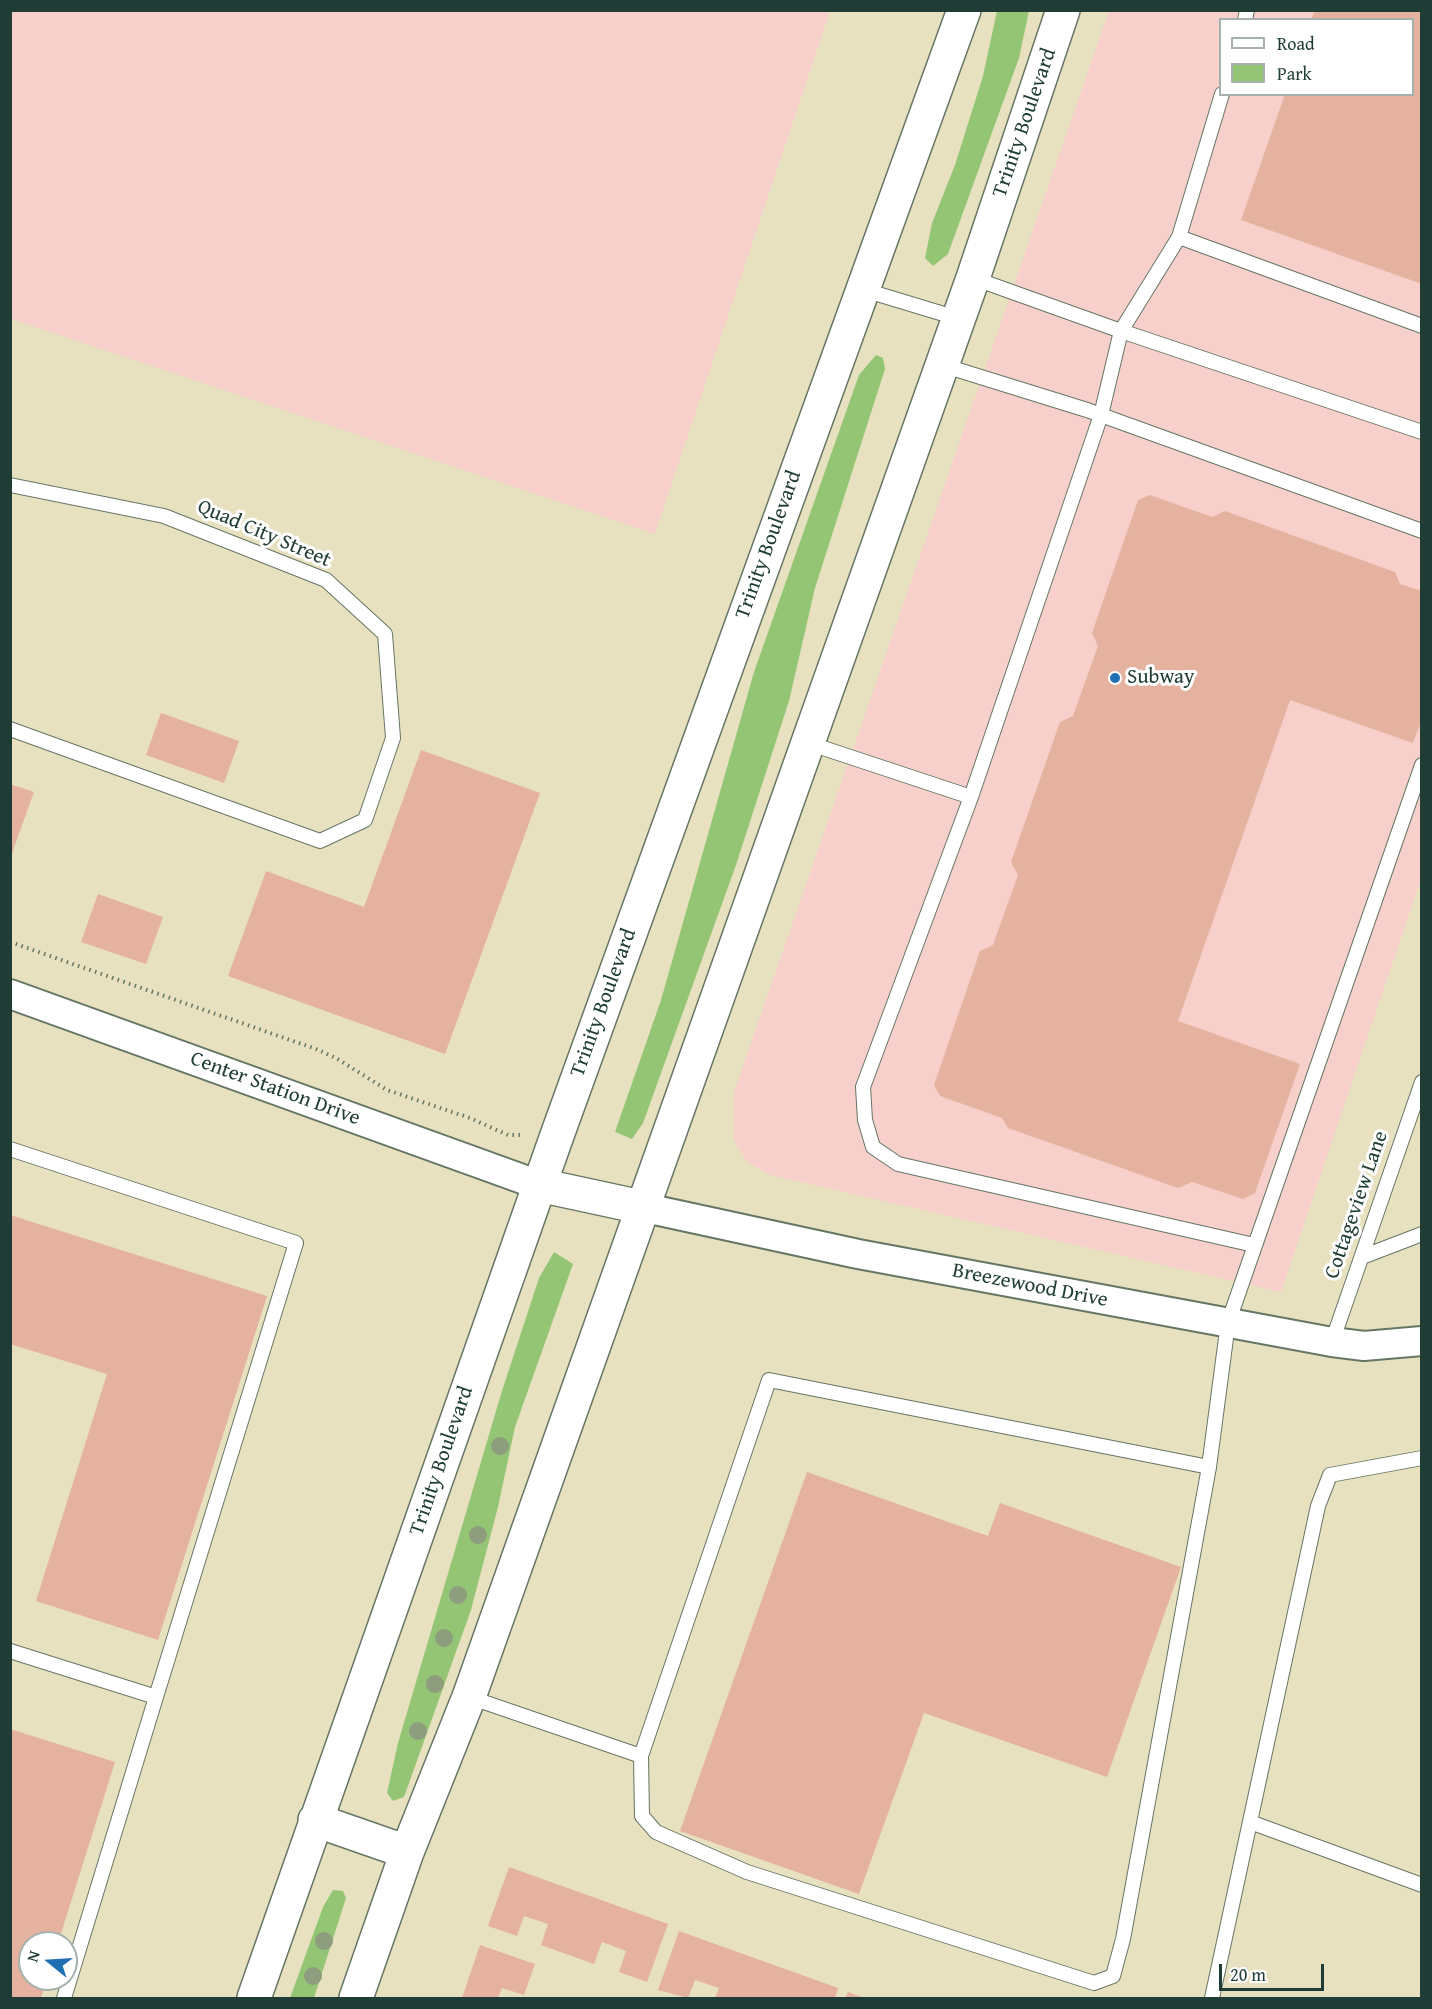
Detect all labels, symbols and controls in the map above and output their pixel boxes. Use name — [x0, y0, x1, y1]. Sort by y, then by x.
legend — [1219, 18, 1414, 96]
text: Road — [1277, 30, 1315, 57]
street label: Trinity Boulevard — [988, 45, 1062, 201]
text: Park — [1277, 60, 1312, 87]
street label: Trinity Boulevard — [731, 467, 807, 623]
street label: Quad City Street — [193, 495, 335, 573]
place label: Subway — [1127, 665, 1194, 691]
marker: Subway — [1108, 671, 1122, 685]
street label: Trinity Boulevard — [566, 925, 642, 1081]
street label: Center Station Drive — [187, 1047, 363, 1131]
street label: Cottageview Lane — [1320, 1128, 1394, 1282]
street label: Breezewood Drive — [950, 1259, 1110, 1313]
street label: Trinity Boulevard — [405, 1383, 479, 1539]
north arrow — [18, 1931, 78, 1991]
text: N — [20, 1947, 46, 1965]
scale bar — [1222, 1952, 1327, 1990]
text: 20 m — [1230, 1961, 1266, 1988]

